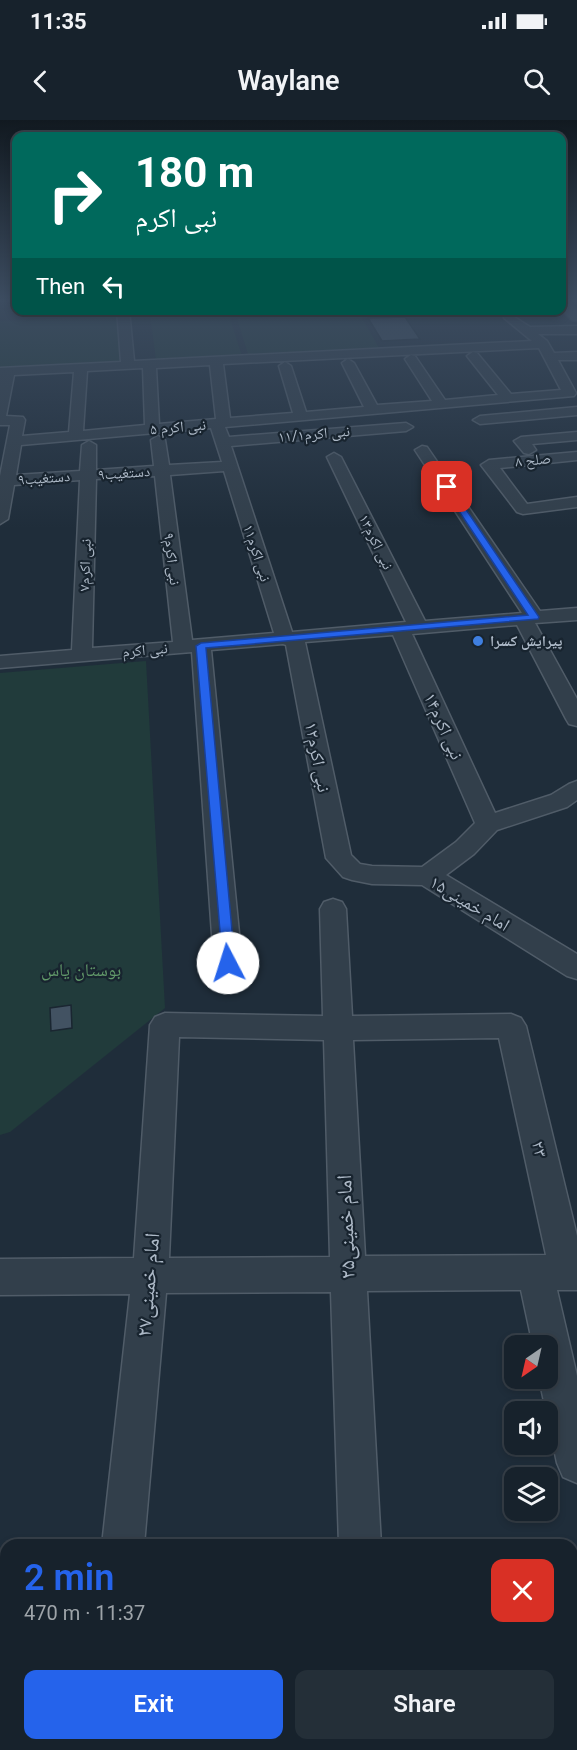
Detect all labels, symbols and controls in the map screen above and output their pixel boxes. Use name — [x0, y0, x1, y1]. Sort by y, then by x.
text: 11:35 — [30, 9, 87, 34]
icon: back — [24, 65, 57, 98]
text: Waylane — [237, 65, 340, 97]
icon: search — [520, 65, 553, 98]
text: 180 m — [135, 148, 254, 197]
icon: right — [36, 156, 114, 234]
text: نبی اکرم — [135, 202, 217, 234]
icon: left — [97, 270, 130, 303]
text: Then — [36, 274, 85, 299]
street label: نبی اکرم ۵ — [149, 416, 207, 439]
street label: نبی اکرم۱۱/۱ — [277, 422, 351, 447]
street label: ۸ صلح — [514, 449, 552, 472]
pin — [421, 461, 472, 512]
street label: ۹دستغیب — [97, 462, 151, 484]
street label: دستغیب۹ — [17, 467, 71, 489]
icon: arrive — [430, 470, 463, 503]
street label: نبی اکرم۱۳ — [354, 511, 397, 573]
street label: نبی اکرم۱۱ — [238, 522, 275, 584]
street label: نبی اکرم۹ — [159, 532, 184, 586]
street label: نبی اکرم۷ — [75, 538, 96, 592]
place label: پیرایش کسرا — [490, 632, 562, 650]
marker: پیرایش کسرا — [471, 634, 485, 648]
street label: نبی اکرم — [121, 639, 169, 662]
street label: نبی اکرم۱۴ — [418, 689, 468, 764]
street label: نبی اکرم۱۲ — [299, 720, 335, 794]
street label: ۱۵امام خمینی — [425, 871, 514, 937]
position arrow — [196, 931, 260, 995]
park label: بوستان یاس — [41, 959, 121, 981]
street label: ۲۳ — [528, 1139, 552, 1159]
street label: امام خمینی۲۵ — [332, 1174, 362, 1280]
street label: امام خمینی۲۷ — [131, 1232, 166, 1338]
north arrow — [504, 1335, 558, 1389]
map controls — [504, 1335, 558, 1521]
button: sound — [504, 1401, 558, 1455]
button: layers — [504, 1467, 558, 1521]
text: 2 min — [24, 1557, 114, 1599]
button: close — [491, 1559, 554, 1622]
text: 470 m · 11:37 — [24, 1601, 145, 1625]
button: Exit — [24, 1670, 283, 1739]
button: Share — [295, 1670, 554, 1739]

